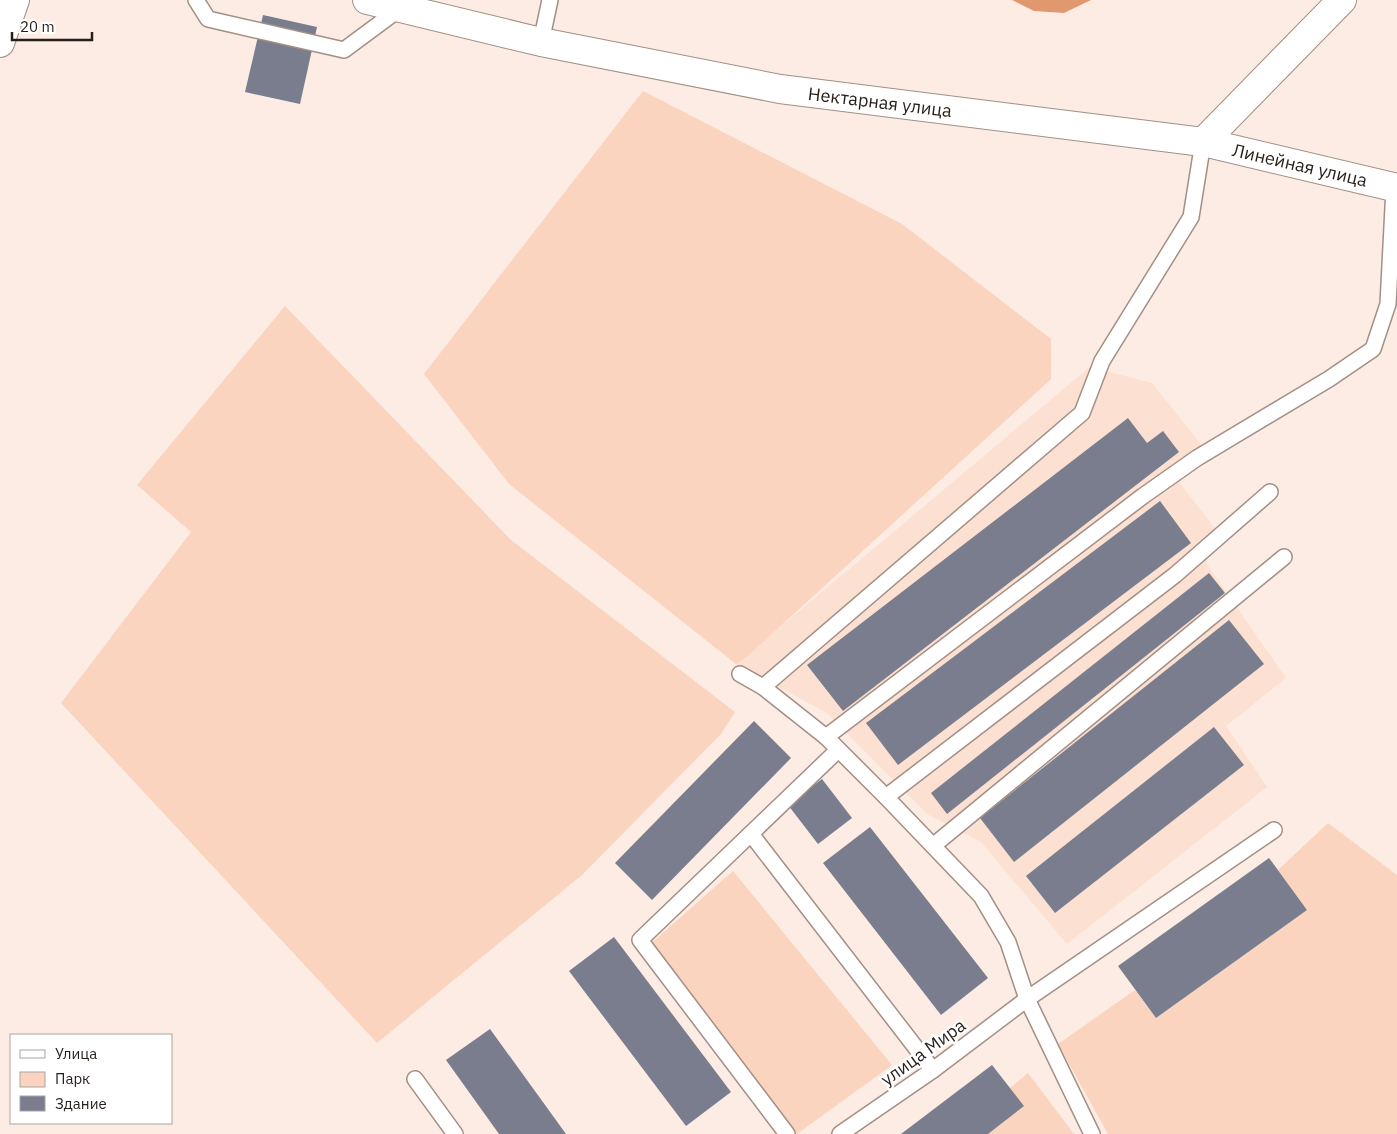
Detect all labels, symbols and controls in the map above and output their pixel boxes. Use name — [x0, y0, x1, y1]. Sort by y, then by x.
scale bar — [12, 10, 92, 42]
text: 20 m — [20, 17, 55, 36]
street label: Нектарная улица — [807, 82, 954, 122]
street label: Линейная улица — [1230, 138, 1370, 192]
street label: улица Мира — [876, 1013, 970, 1091]
legend — [10, 1034, 172, 1124]
text: Улица — [55, 1044, 97, 1063]
text: Парк — [55, 1069, 90, 1088]
text: Здание — [55, 1094, 107, 1113]

